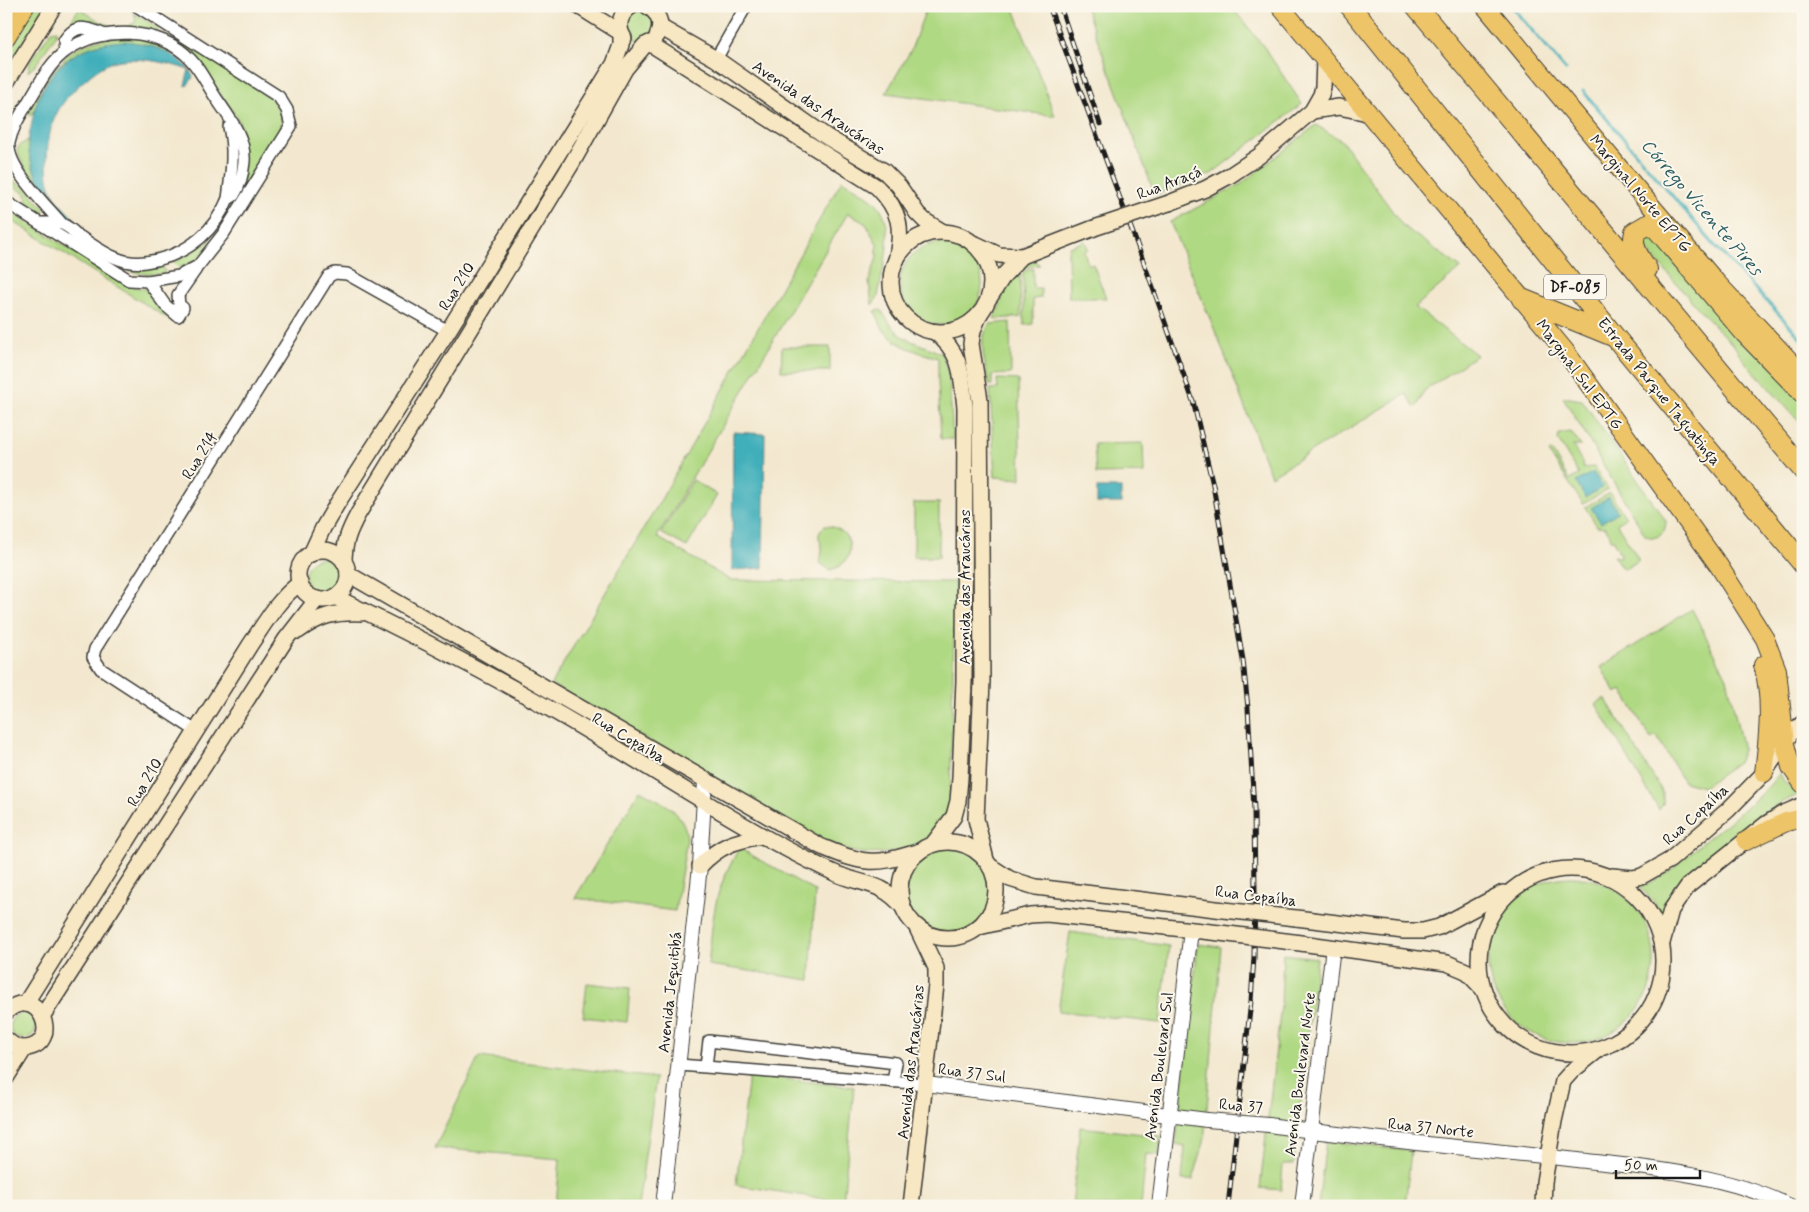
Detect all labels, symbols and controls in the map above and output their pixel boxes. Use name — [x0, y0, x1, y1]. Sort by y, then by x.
street label: Avenida das Araucárias — [748, 56, 888, 160]
street label: Marginal Norte EPTG — [1583, 130, 1695, 258]
water label: Córrego Vicente Pires — [1634, 134, 1769, 284]
street label: Rua Araçá — [1134, 161, 1205, 205]
street label: Rua 210 — [434, 259, 480, 315]
road number: DF-085 — [1544, 274, 1606, 300]
street label: Estrada Parque Taguatinga — [1592, 313, 1725, 471]
street label: Marginal Sul EPTG — [1530, 316, 1627, 435]
street label: Rua 214 — [177, 428, 223, 484]
street label: Avenida das Araucárias — [955, 509, 976, 665]
street label: Rua Copaíba — [588, 708, 669, 768]
street label: Rua 210 — [123, 755, 168, 811]
street label: Rua Copaíba — [1659, 780, 1733, 850]
street label: Rua Copaíba — [1214, 881, 1298, 912]
street label: Avenida Jequitibá — [654, 930, 687, 1054]
street label: Avenida das Araucárias — [893, 984, 930, 1140]
street label: Avenida Boulevard Sul — [1140, 991, 1179, 1141]
street label: Avenida Boulevard Norte — [1280, 991, 1321, 1157]
street label: Rua 37 Sul — [937, 1059, 1007, 1088]
street label: Rua 37 — [1218, 1094, 1264, 1119]
street label: Rua 37 Norte — [1387, 1114, 1475, 1143]
scale bar — [1616, 1147, 1700, 1179]
text: 50 m — [1624, 1156, 1658, 1176]

